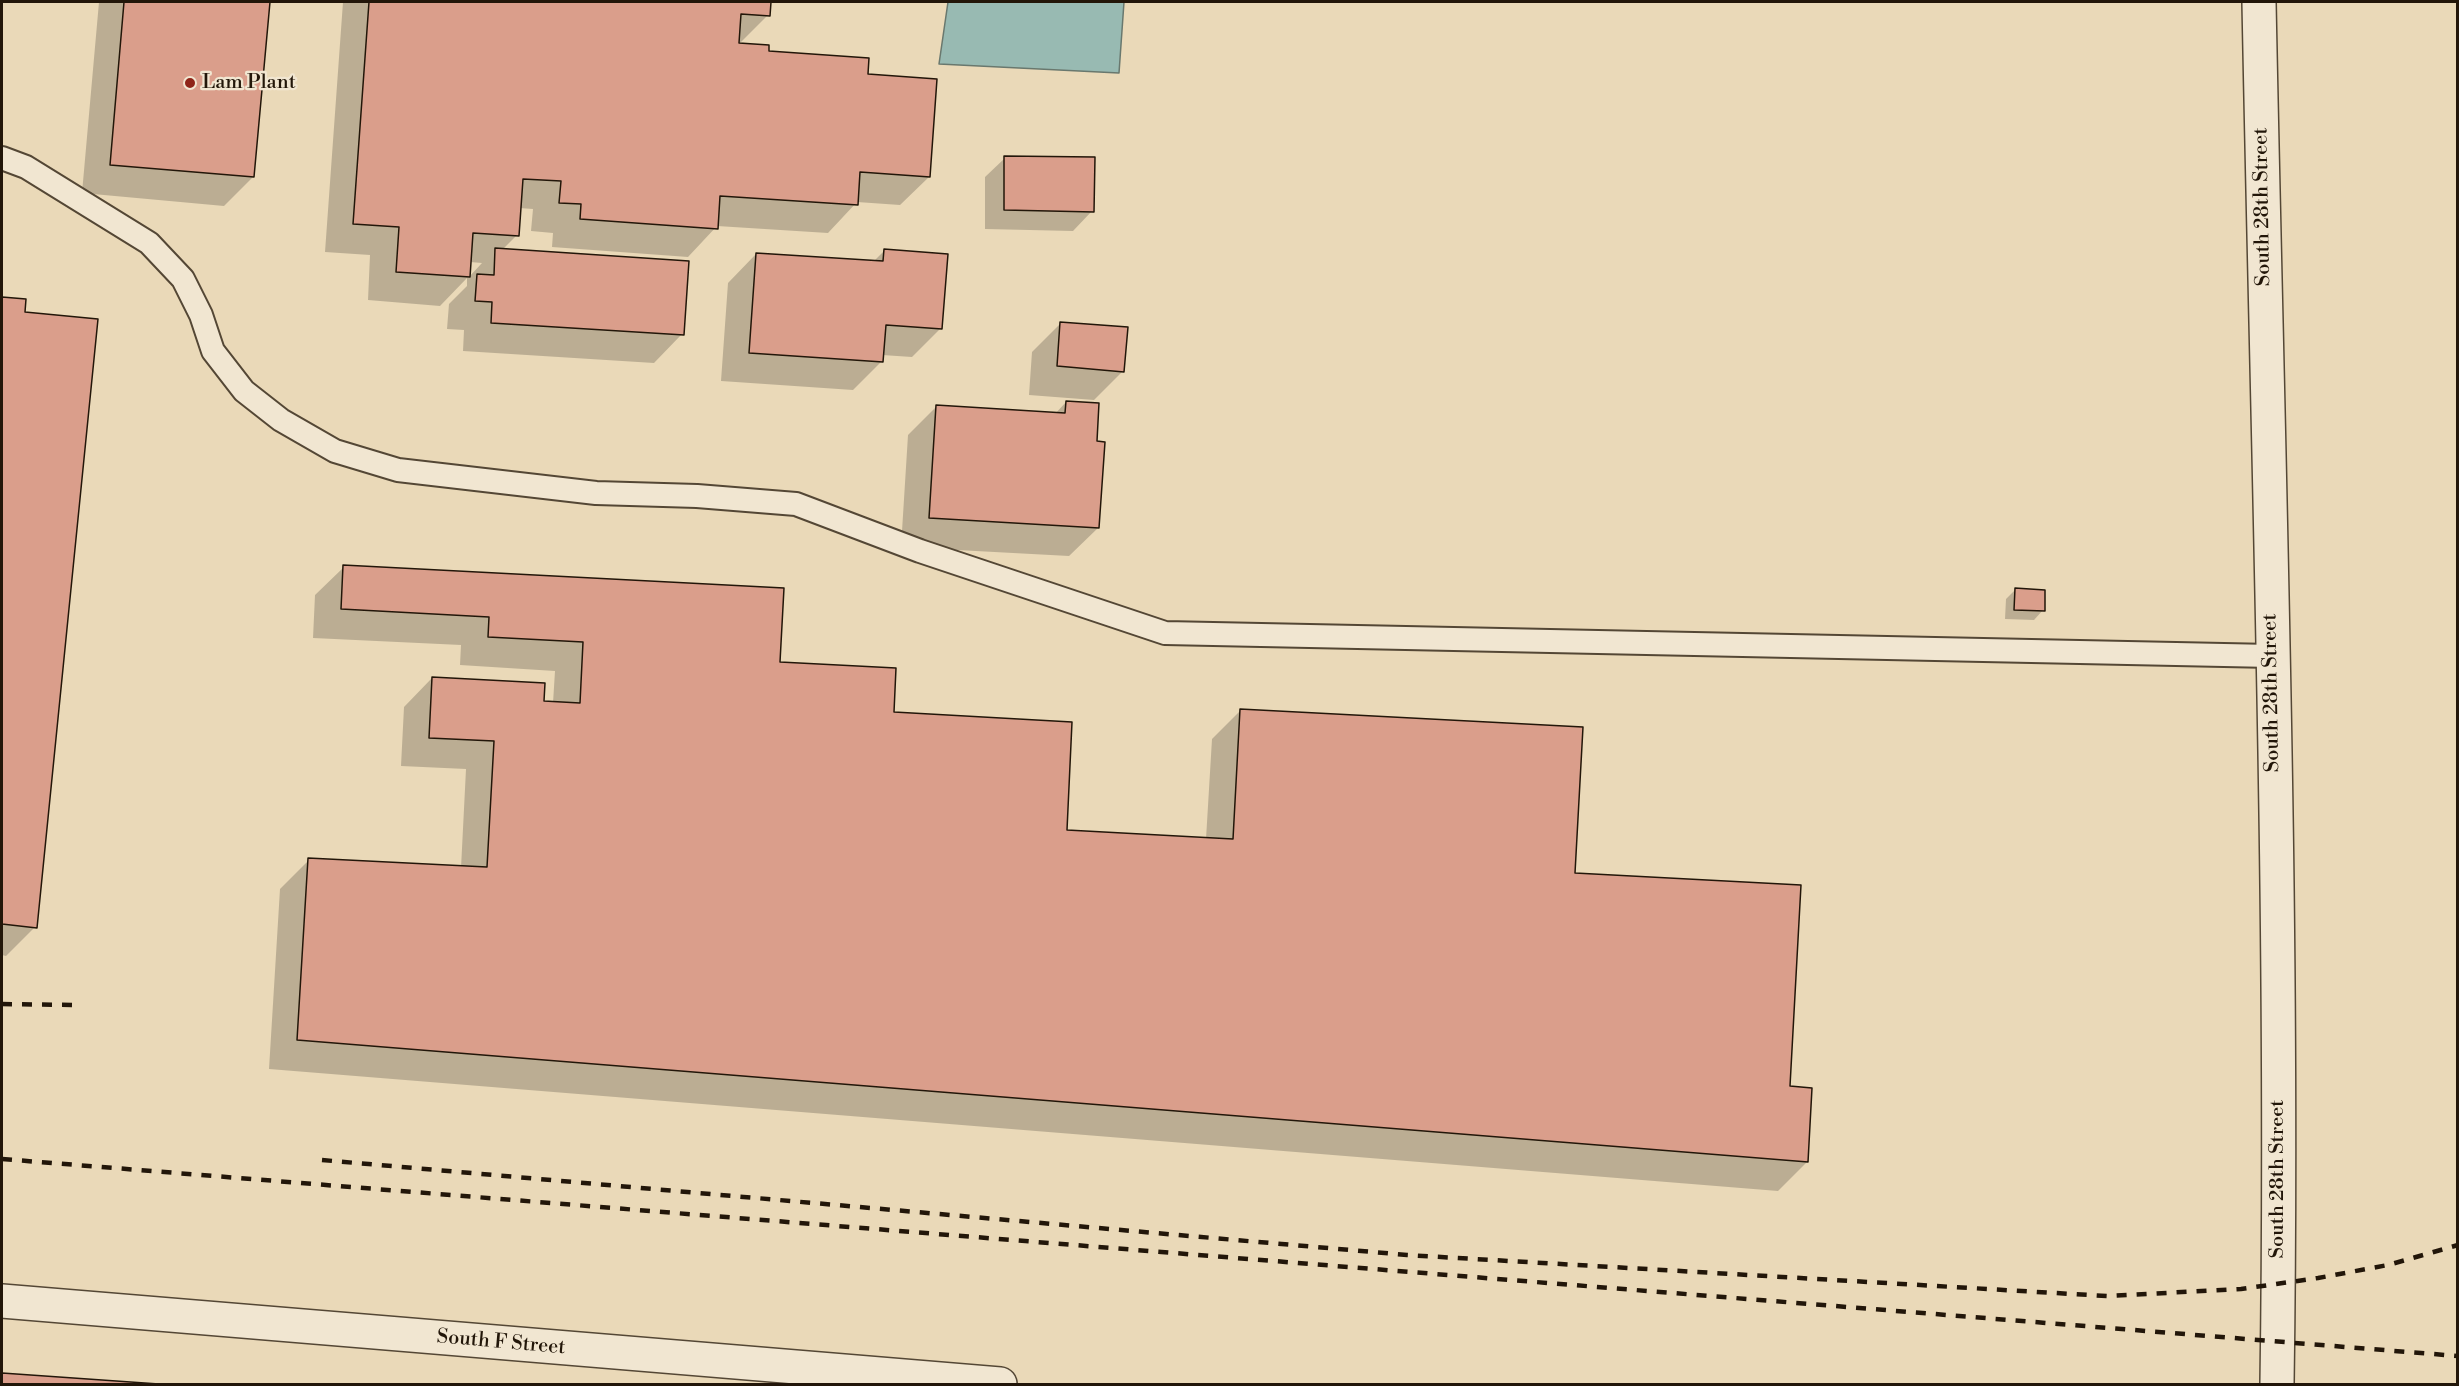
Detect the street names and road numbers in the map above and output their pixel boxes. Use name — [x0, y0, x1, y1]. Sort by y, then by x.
street label: South 28th Street — [2250, 127, 2276, 287]
street label: South 28th Street — [2259, 613, 2285, 773]
street label: South 28th Street — [2266, 1100, 2290, 1258]
street label: South F Street — [436, 1325, 566, 1361]

